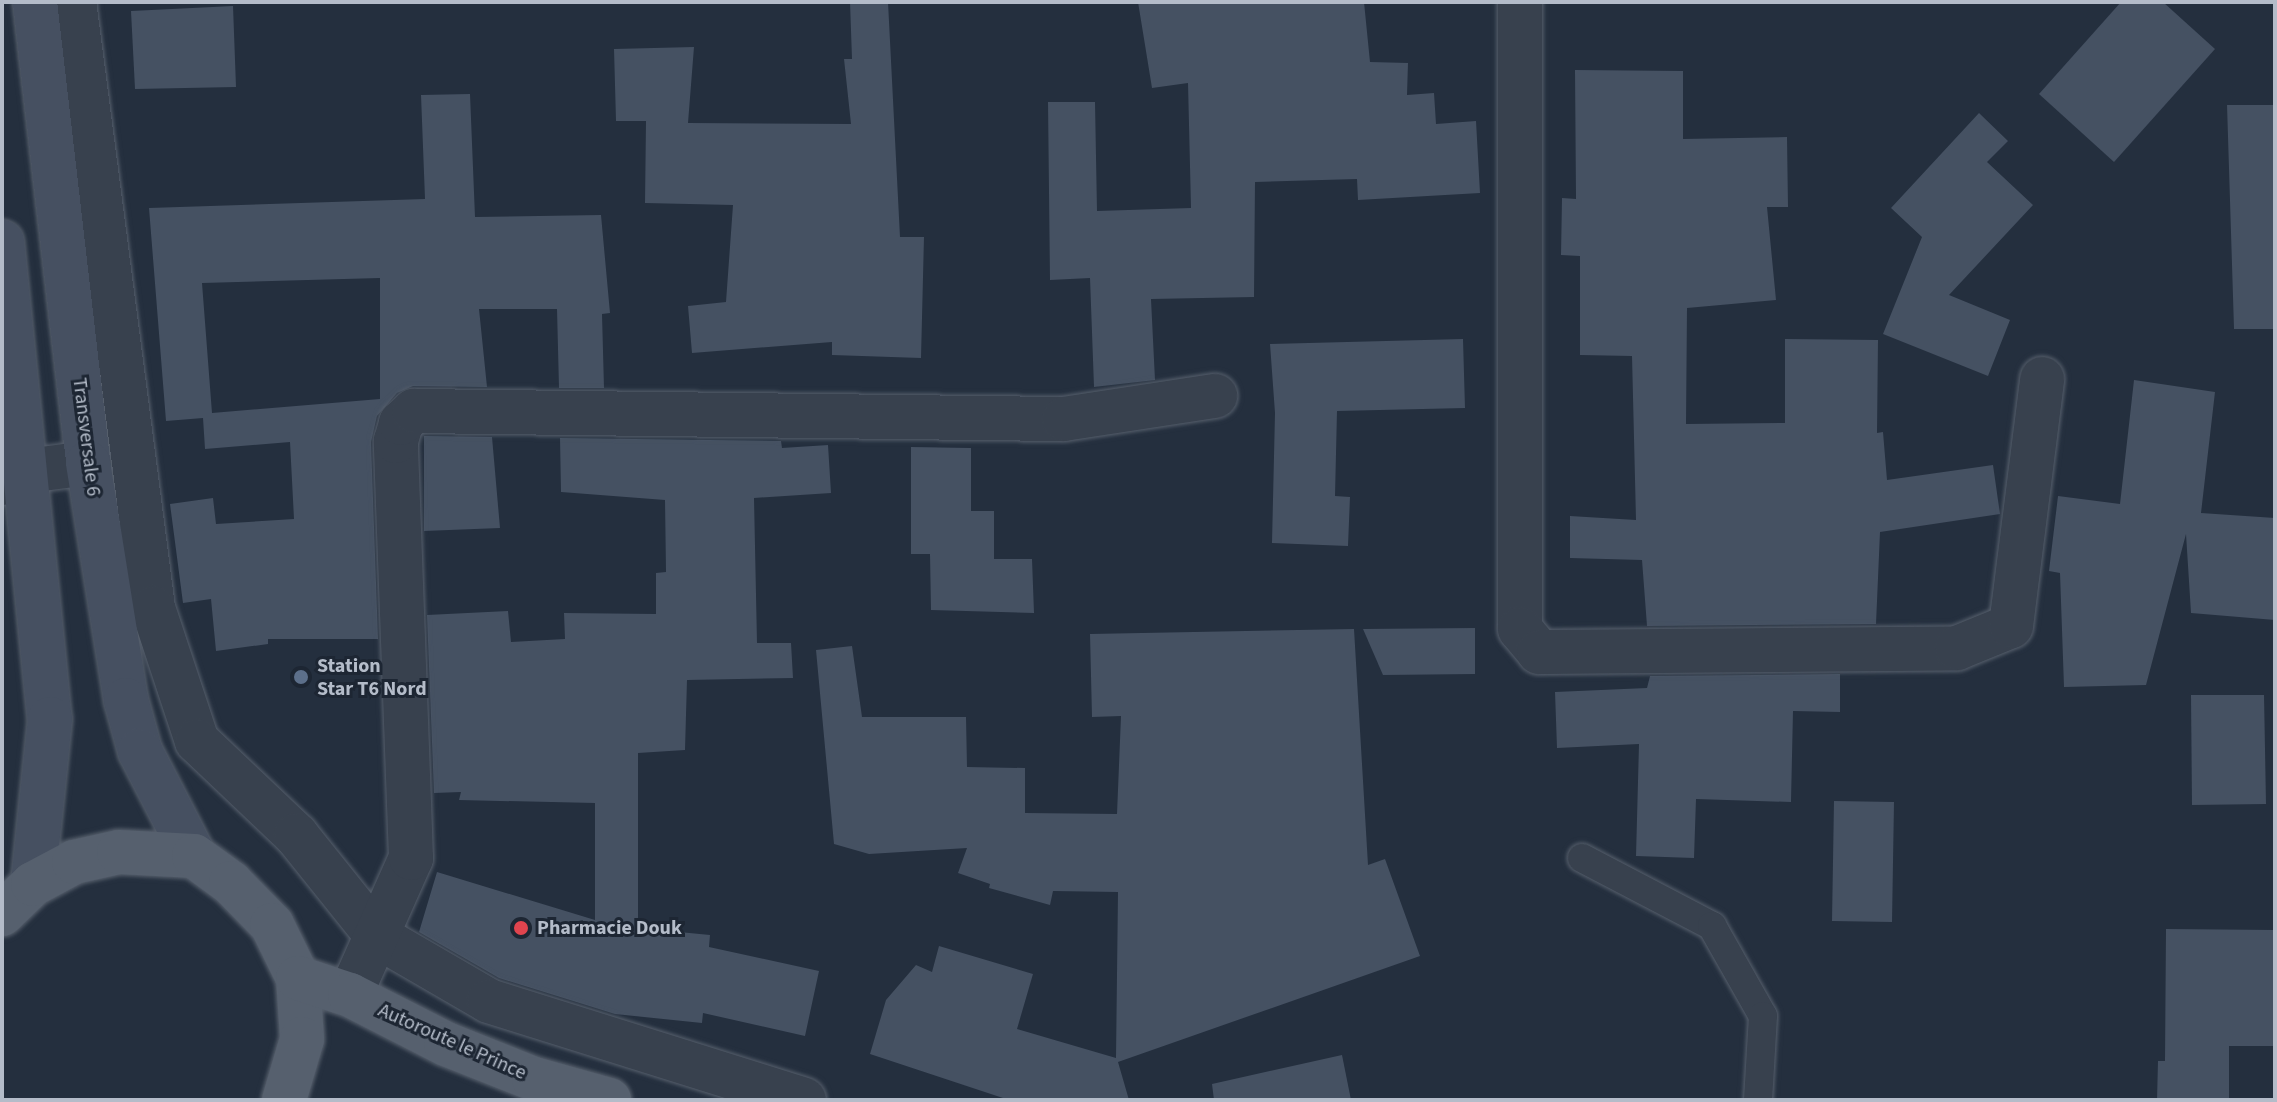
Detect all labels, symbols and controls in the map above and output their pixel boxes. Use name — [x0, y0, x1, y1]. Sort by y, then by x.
street label: Transversale 6 — [67, 376, 105, 498]
place label: Station Star T6 Nord — [317, 654, 427, 701]
marker: Station Star T6 Nord — [292, 668, 310, 686]
place label: Pharmacie Douk — [537, 916, 682, 940]
marker: Pharmacie Douk — [512, 919, 530, 937]
street label: Autoroute le Prince — [374, 999, 530, 1085]

